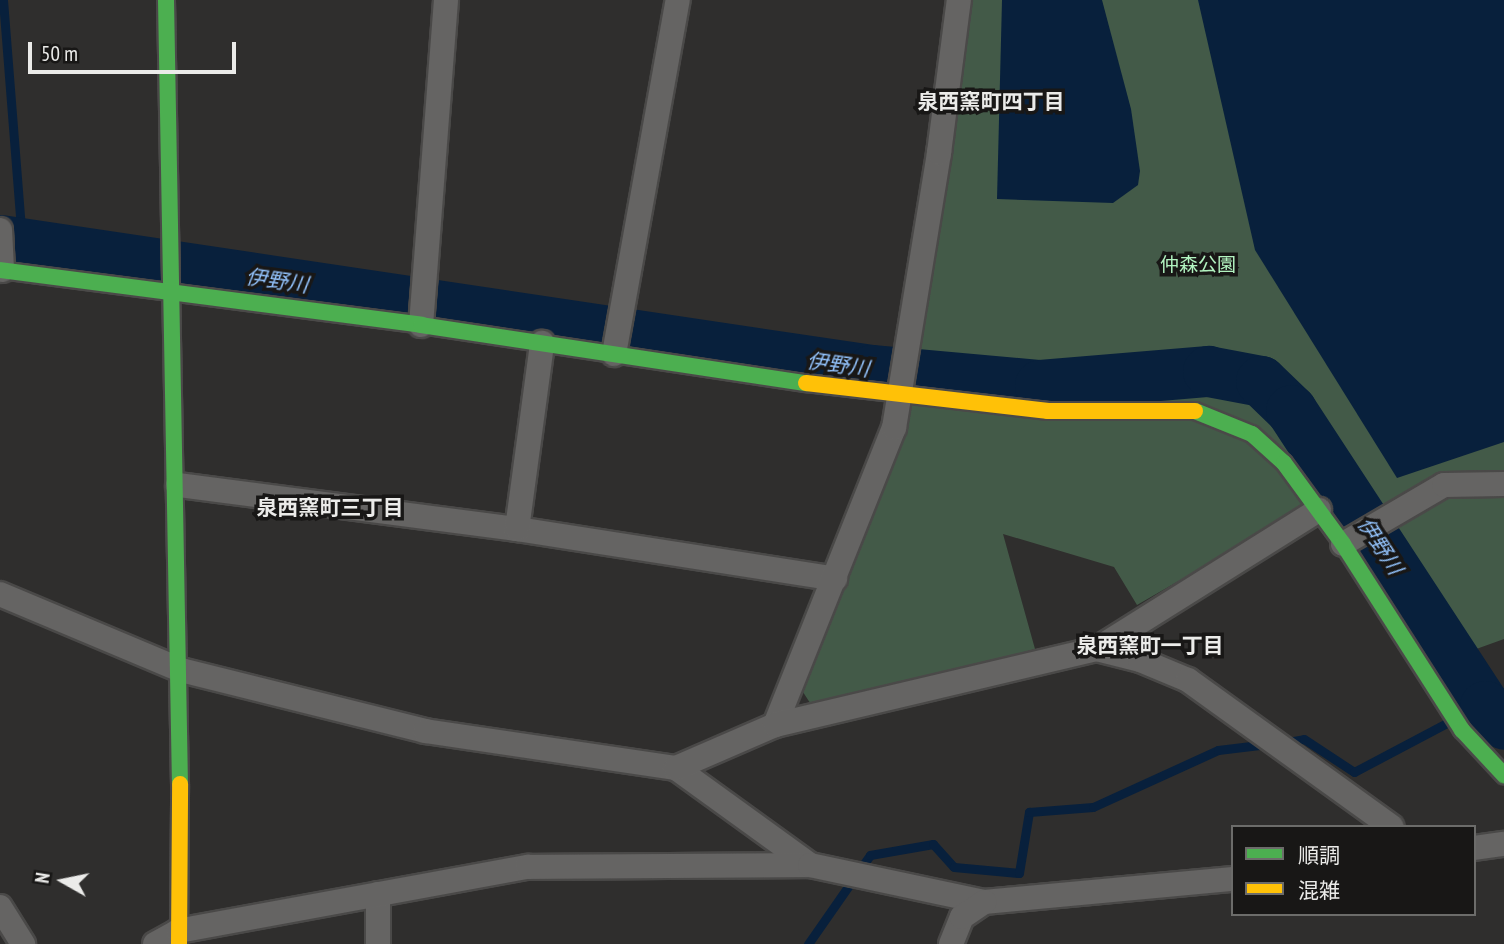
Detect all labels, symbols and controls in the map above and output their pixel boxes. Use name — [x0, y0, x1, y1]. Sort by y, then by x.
scale bar — [32, 28, 240, 72]
text: 50 m — [41, 40, 78, 67]
district label: 泉西窯町四丁目 — [918, 89, 1064, 115]
park label: 仲森公園 — [1160, 254, 1236, 276]
water label: 伊野川 — [244, 264, 310, 298]
water label: 伊野川 — [805, 348, 871, 382]
district label: 泉西窯町三丁目 — [257, 495, 403, 521]
water label: 伊野川 — [1352, 513, 1408, 579]
district label: 泉西窯町一丁目 — [1077, 633, 1223, 659]
legend — [1231, 825, 1476, 916]
text: 順調 — [1298, 842, 1340, 869]
north arrow — [28, 846, 98, 916]
text: N — [30, 871, 55, 885]
text: 混雑 — [1298, 877, 1340, 904]

